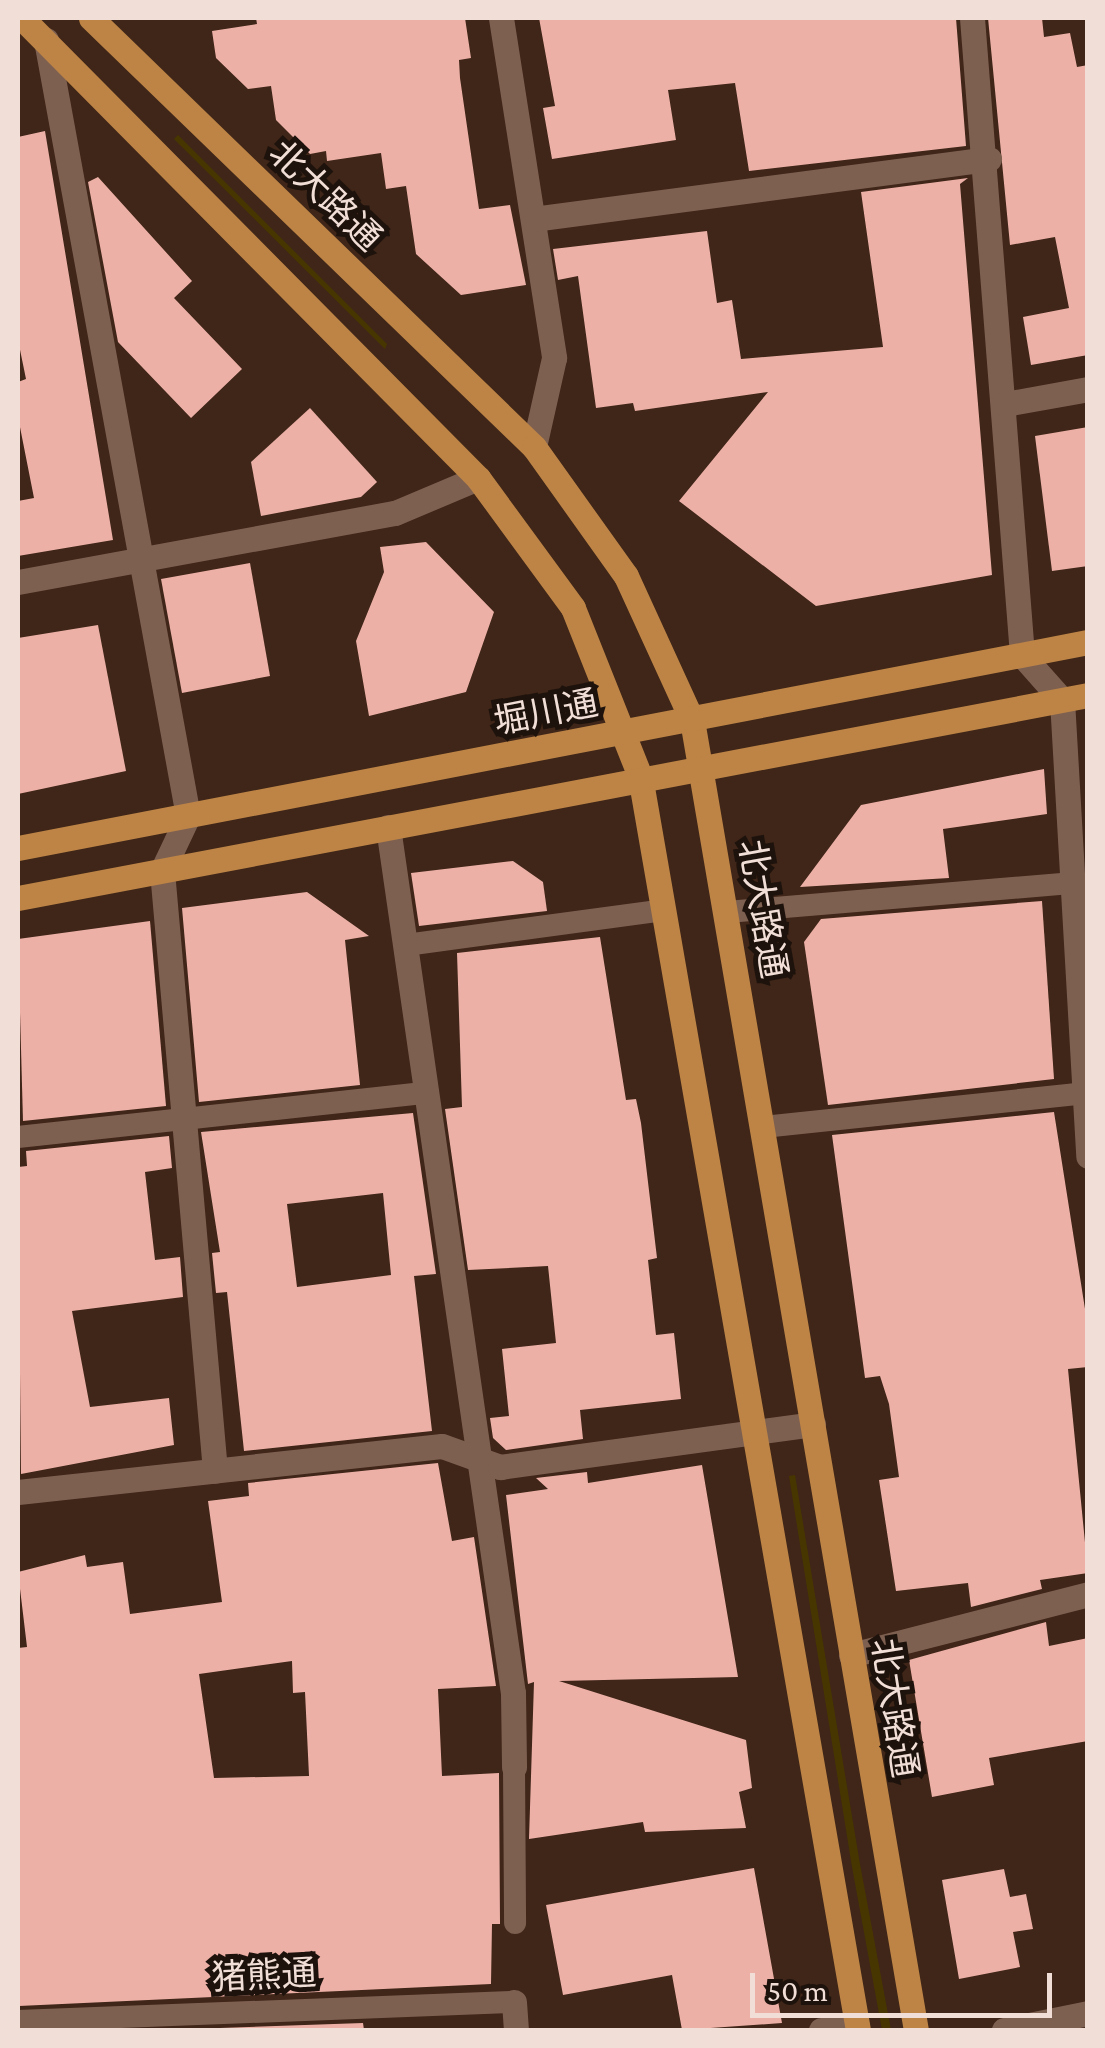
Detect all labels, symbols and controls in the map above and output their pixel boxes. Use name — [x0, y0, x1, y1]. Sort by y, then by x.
street label: 北大路通 — [260, 132, 390, 260]
street label: 堀川通 — [490, 682, 602, 744]
street label: 北大路通 — [729, 836, 795, 982]
street label: 北大路通 — [862, 1636, 926, 1780]
street label: 猪熊通 — [210, 1952, 318, 2000]
scale bar — [755, 1953, 1058, 2015]
text: 50 m — [767, 1974, 828, 2007]

